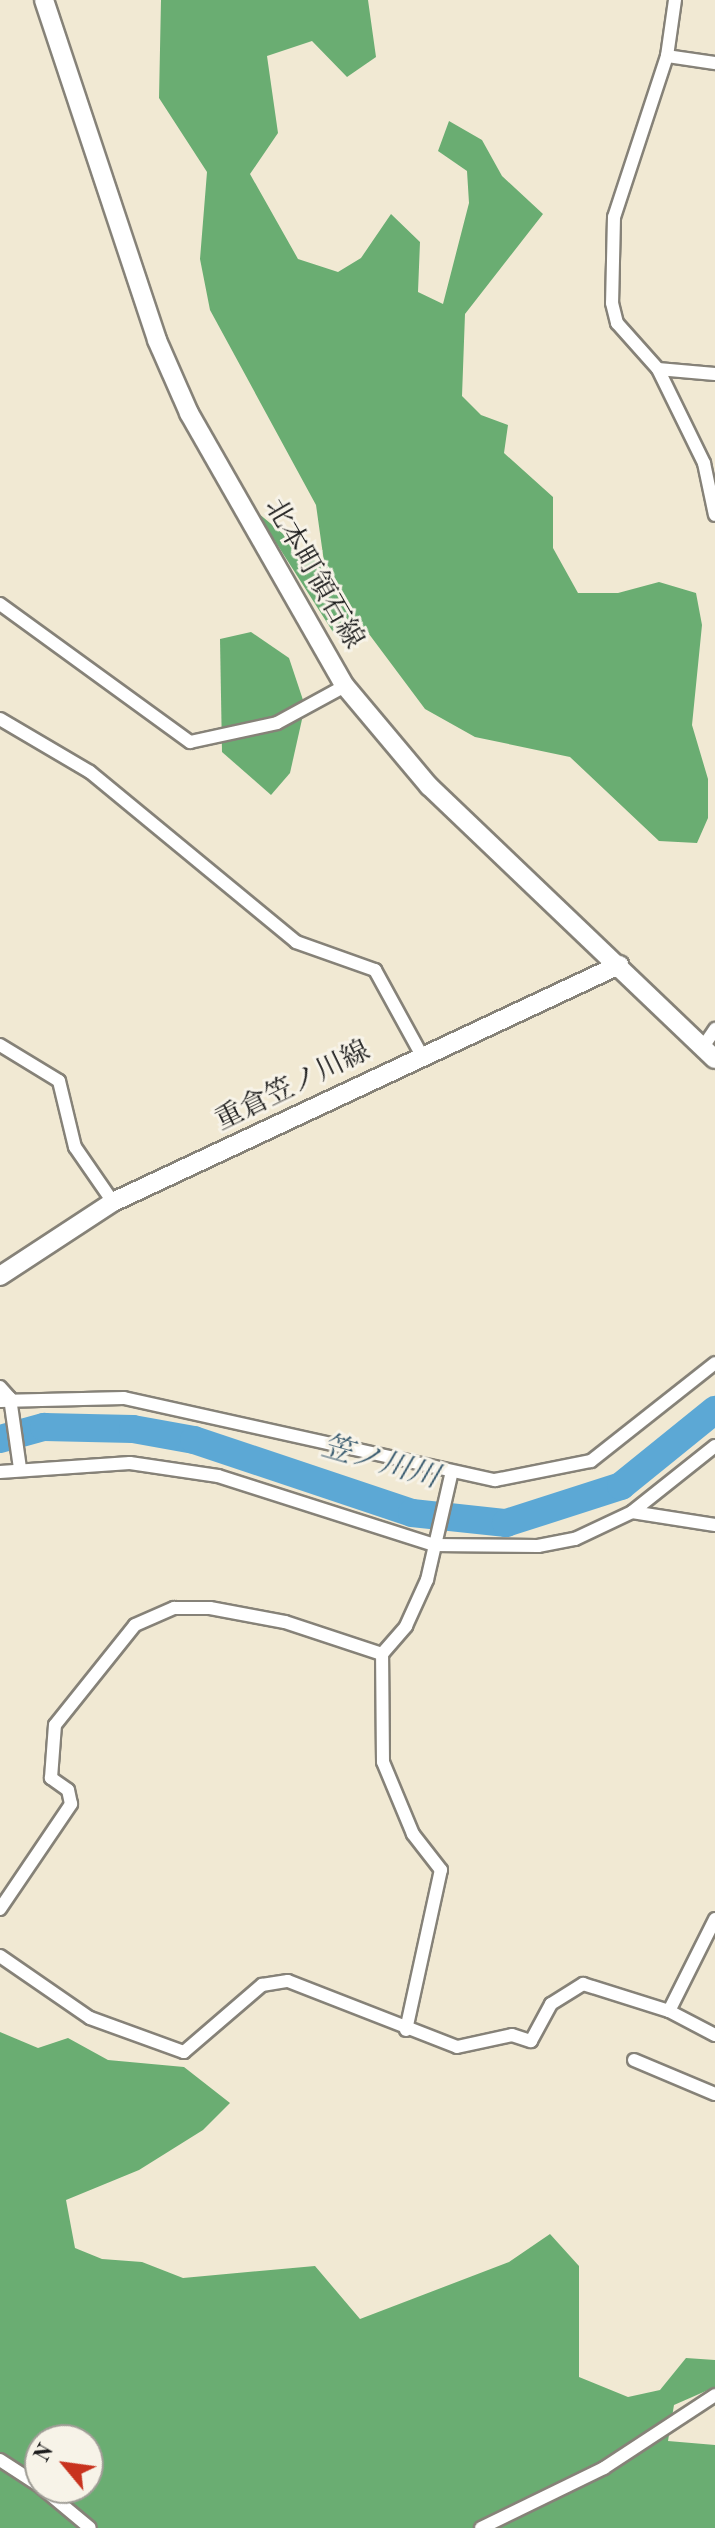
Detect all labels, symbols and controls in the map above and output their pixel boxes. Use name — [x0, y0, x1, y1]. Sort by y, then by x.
street label: 北本町領石線 — [256, 493, 370, 655]
street label: 重倉笠ノ川線 — [210, 1035, 376, 1139]
water label: 笠ノ川川 — [317, 1429, 443, 1497]
north arrow — [24, 2424, 104, 2504]
text: N — [31, 2441, 58, 2466]

